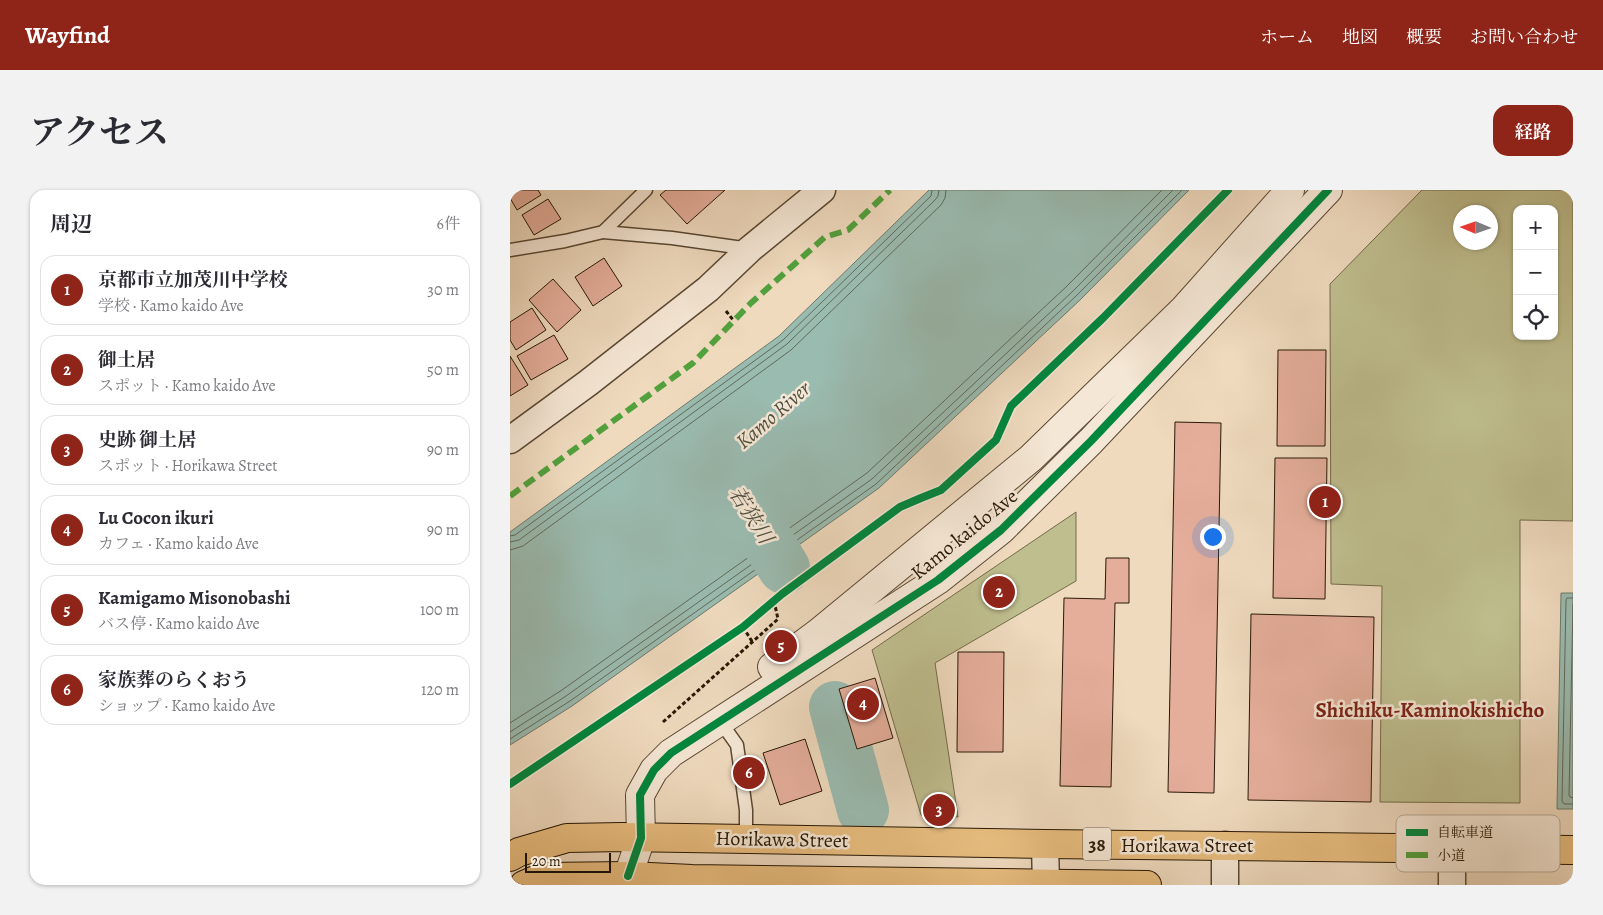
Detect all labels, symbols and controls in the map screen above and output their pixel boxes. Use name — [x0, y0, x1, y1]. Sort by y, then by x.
text: Wayfind — [25, 19, 110, 51]
text: ホーム — [1260, 25, 1314, 49]
text: 地図 — [1342, 25, 1378, 49]
text: 概要 — [1406, 25, 1442, 49]
text: お問い合わせ — [1470, 25, 1578, 49]
button: 経路 — [1493, 105, 1573, 156]
text: アクセス — [30, 108, 169, 156]
north arrow — [1453, 205, 1498, 250]
map controls — [1513, 205, 1558, 340]
button: + — [1513, 205, 1558, 250]
text: 周辺 — [50, 210, 92, 238]
text: 6件 — [437, 213, 460, 235]
button: − — [1513, 250, 1558, 295]
text: 京都市立加茂川中学校 — [98, 267, 288, 293]
text: 1 — [64, 279, 70, 301]
text: 30 m — [427, 279, 459, 301]
text: 学校 · Kamo kaido Ave — [98, 295, 244, 317]
button: locate — [1513, 295, 1558, 340]
text: 御土居 — [98, 347, 155, 373]
text: 2 — [63, 359, 71, 381]
text: 50 m — [427, 359, 459, 381]
water label: Kamo River — [730, 374, 817, 455]
text: スポット · Kamo kaido Ave — [98, 375, 276, 397]
text: 史跡 御土居 — [98, 427, 196, 453]
text: 3 — [64, 439, 70, 461]
text: 90 m — [427, 439, 459, 461]
text: スポット · Horikawa Street — [98, 455, 278, 477]
water label: 若狭川 — [722, 481, 781, 551]
street label: Kamo kaido Ave — [905, 483, 1023, 586]
pin: 1 — [1309, 483, 1341, 521]
text: Lu Cocon ikuri — [98, 505, 214, 531]
text: 4 — [63, 519, 71, 541]
text: 90 m — [427, 519, 459, 541]
your location — [1200, 524, 1226, 550]
text: カフェ · Kamo kaido Ave — [98, 533, 259, 555]
pin: 2 — [983, 573, 1015, 611]
text: Kamigamo Misonobashi — [98, 585, 291, 611]
text: 5 — [64, 599, 70, 621]
text: 100 m — [420, 599, 459, 621]
text: バス停 · Kamo kaido Ave — [98, 613, 260, 635]
pin: 5 — [765, 627, 797, 665]
text: 家族葬のらくおう — [98, 667, 250, 693]
text: 6 — [63, 679, 71, 701]
text: 120 m — [421, 679, 459, 701]
pin: 4 — [847, 685, 879, 723]
text: ショップ · Kamo kaido Ave — [98, 695, 275, 717]
district label: Shichiku-Kaminokishicho — [1316, 696, 1545, 724]
pin: 6 — [733, 754, 765, 792]
pin: 3 — [923, 791, 955, 829]
legend — [1396, 815, 1560, 872]
text: 自転車道 — [1437, 823, 1493, 842]
street label: Horikawa Street — [715, 825, 849, 854]
road number: 38 — [1083, 828, 1111, 861]
street label: Horikawa Street — [1121, 832, 1254, 859]
text: 小道 — [1437, 846, 1465, 865]
scale bar — [525, 850, 611, 873]
text: 20 m — [532, 852, 561, 871]

